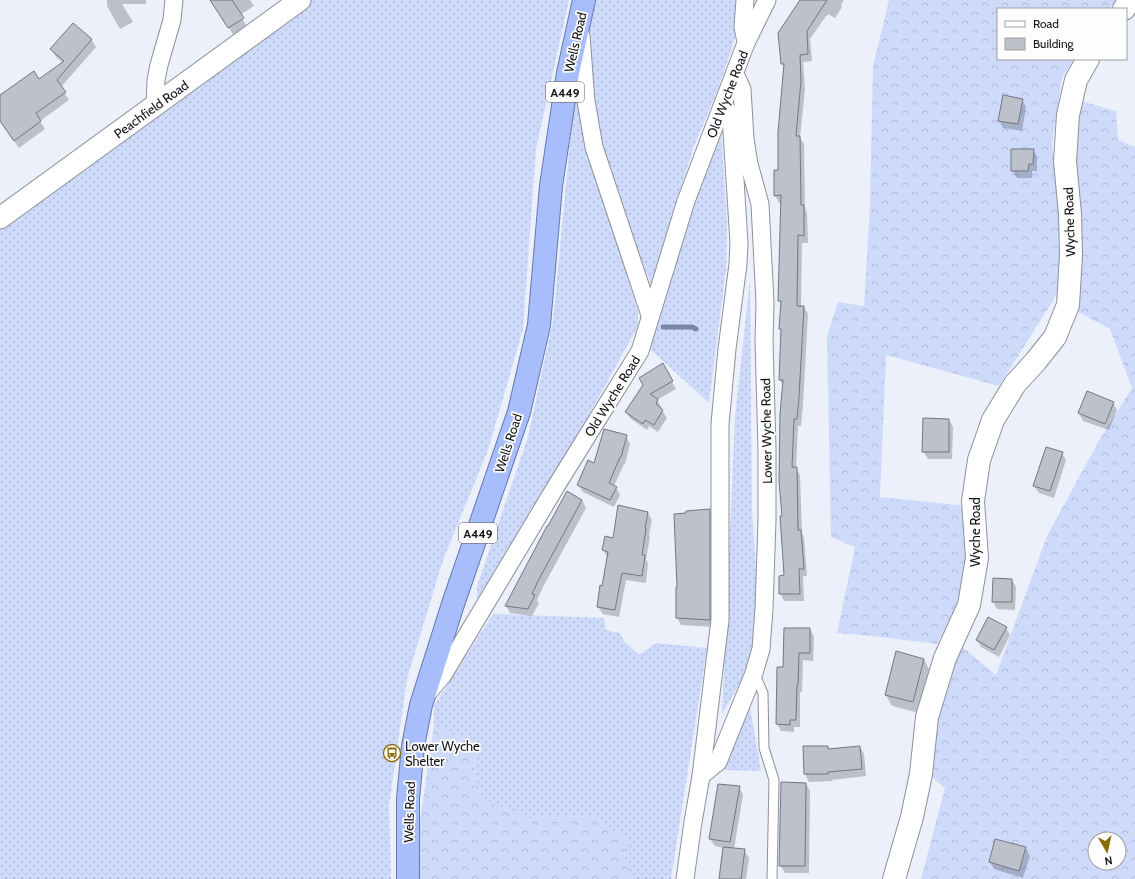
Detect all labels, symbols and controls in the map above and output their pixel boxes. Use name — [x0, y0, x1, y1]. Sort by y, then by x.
legend — [997, 8, 1127, 60]
street label: Wells Road — [560, 10, 590, 74]
text: Road — [1033, 16, 1059, 31]
text: Building — [1033, 36, 1075, 51]
street label: Old Wyche Road — [703, 48, 751, 140]
street label: Peachfield Road — [111, 77, 191, 141]
road number: A449 — [546, 82, 584, 102]
street label: Wyche Road — [1060, 187, 1078, 257]
street label: Old Wyche Road — [581, 353, 643, 439]
street label: Lower Wyche Road — [757, 378, 775, 484]
street label: Wells Road — [491, 411, 525, 475]
street label: Wyche Road — [967, 497, 983, 567]
road number: A449 — [459, 523, 497, 543]
place label: Lower Wyche Shelter — [405, 738, 480, 769]
bus stop icon: Lower Wyche Shelter — [382, 743, 402, 763]
street label: Wells Road — [400, 781, 418, 843]
north arrow — [1087, 831, 1127, 871]
text: N — [1104, 853, 1114, 868]

